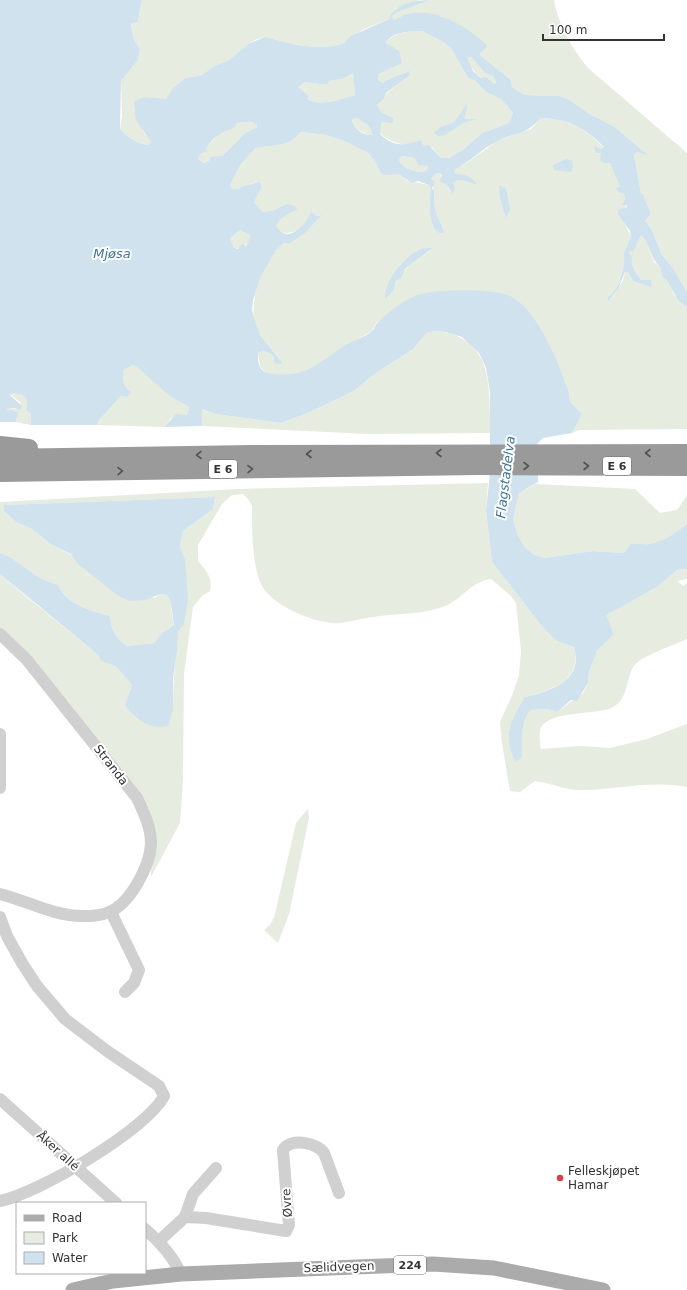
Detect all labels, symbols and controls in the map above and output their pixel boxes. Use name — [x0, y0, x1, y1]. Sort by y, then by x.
scale bar — [543, 16, 664, 42]
text: 100 m — [549, 23, 587, 37]
water label: Mjøsa — [93, 246, 131, 261]
water label: Flagstadelva — [493, 435, 518, 519]
one-way arrow — [436, 449, 442, 457]
one-way arrow — [645, 449, 651, 457]
one-way arrow — [306, 450, 312, 458]
one-way arrow — [196, 451, 202, 459]
road number: E 6 — [603, 457, 631, 475]
road number: E 6 — [209, 460, 237, 478]
one-way arrow — [523, 462, 529, 470]
one-way arrow — [583, 462, 589, 470]
one-way arrow — [247, 465, 253, 473]
one-way arrow — [117, 467, 123, 475]
street label: Stranda — [91, 742, 131, 788]
street label: Åker allé — [34, 1128, 83, 1174]
place label: Felleskjøpet Hamar — [568, 1164, 640, 1192]
marker: Felleskjøpet Hamar — [555, 1173, 565, 1183]
street label: Øvre — [279, 1188, 295, 1218]
legend — [16, 1202, 146, 1274]
text: Road — [52, 1211, 82, 1225]
text: Park — [52, 1231, 78, 1245]
text: Water — [52, 1251, 88, 1265]
road number: 224 — [394, 1256, 426, 1274]
street label: Sælidvegen — [303, 1259, 375, 1275]

